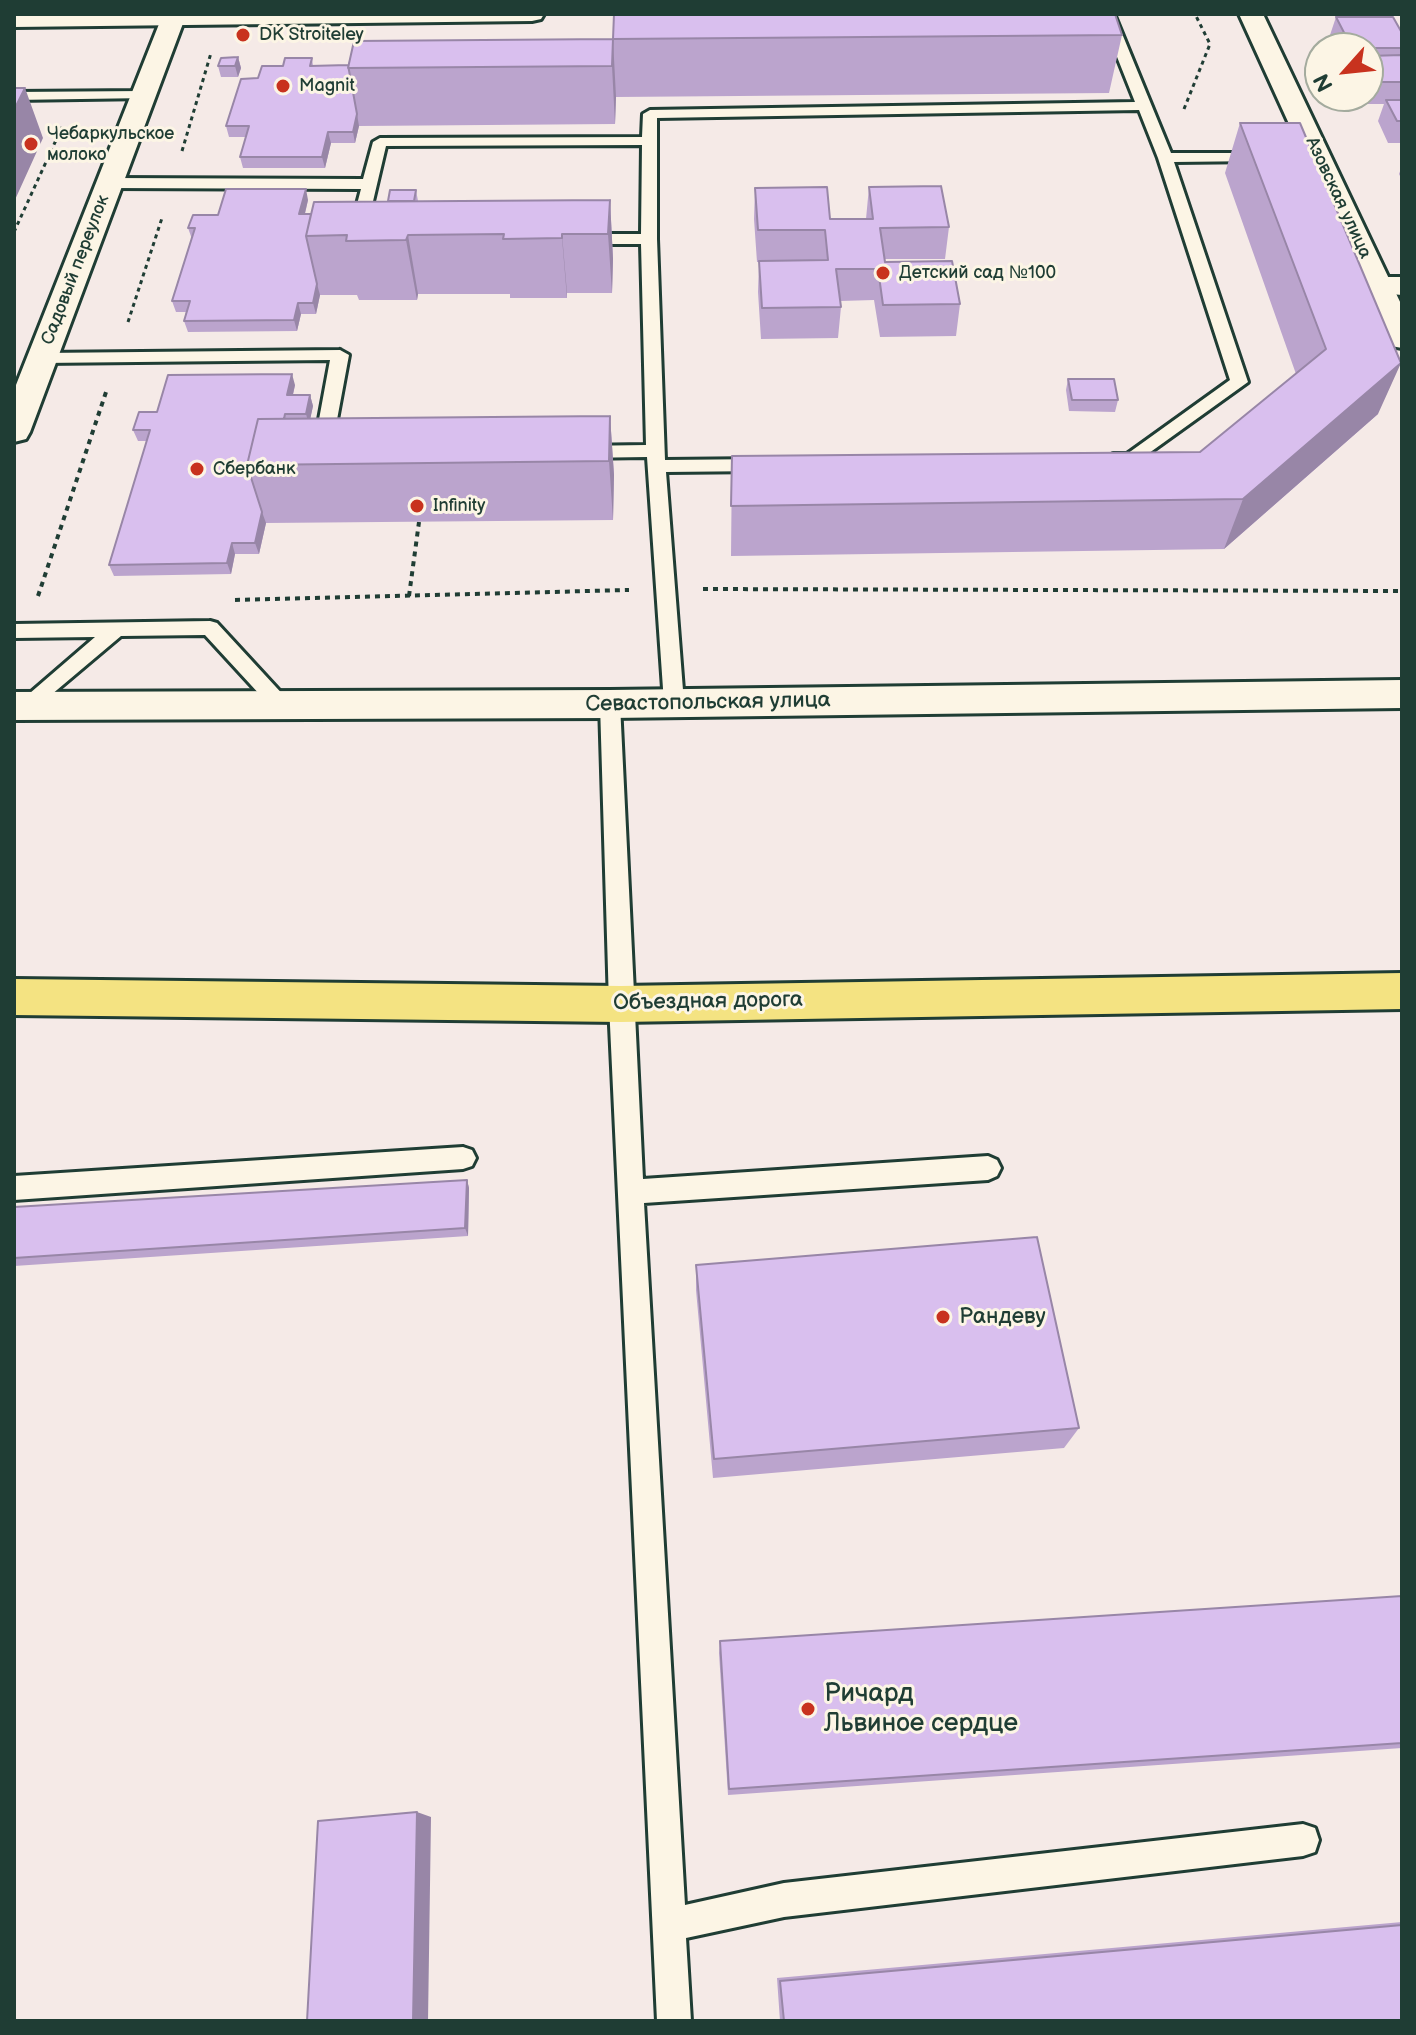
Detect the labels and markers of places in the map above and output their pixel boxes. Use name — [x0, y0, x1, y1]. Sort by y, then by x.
place label: DK Stroiteley — [259, 24, 364, 46]
marker: DK Stroiteley — [234, 26, 252, 44]
place label: Magnit — [299, 75, 355, 97]
marker: Magnit — [274, 77, 292, 95]
place label: Чебаркульское молоко — [47, 123, 174, 166]
marker: Чебаркульское молоко — [22, 135, 40, 153]
place label: Детский сад №100 — [899, 262, 1056, 284]
marker: Детский сад №100 — [874, 264, 892, 282]
place label: Сбербанк — [213, 458, 295, 480]
marker: Сбербанк — [188, 460, 206, 478]
place label: Infinity — [433, 495, 486, 517]
marker: Infinity — [408, 497, 426, 515]
place label: Рандеву — [959, 1304, 1046, 1330]
marker: Рандеву — [934, 1308, 952, 1326]
place label: Ричард Львиное сердце — [824, 1678, 1018, 1740]
marker: Ричард Львиное сердце — [799, 1700, 817, 1718]

